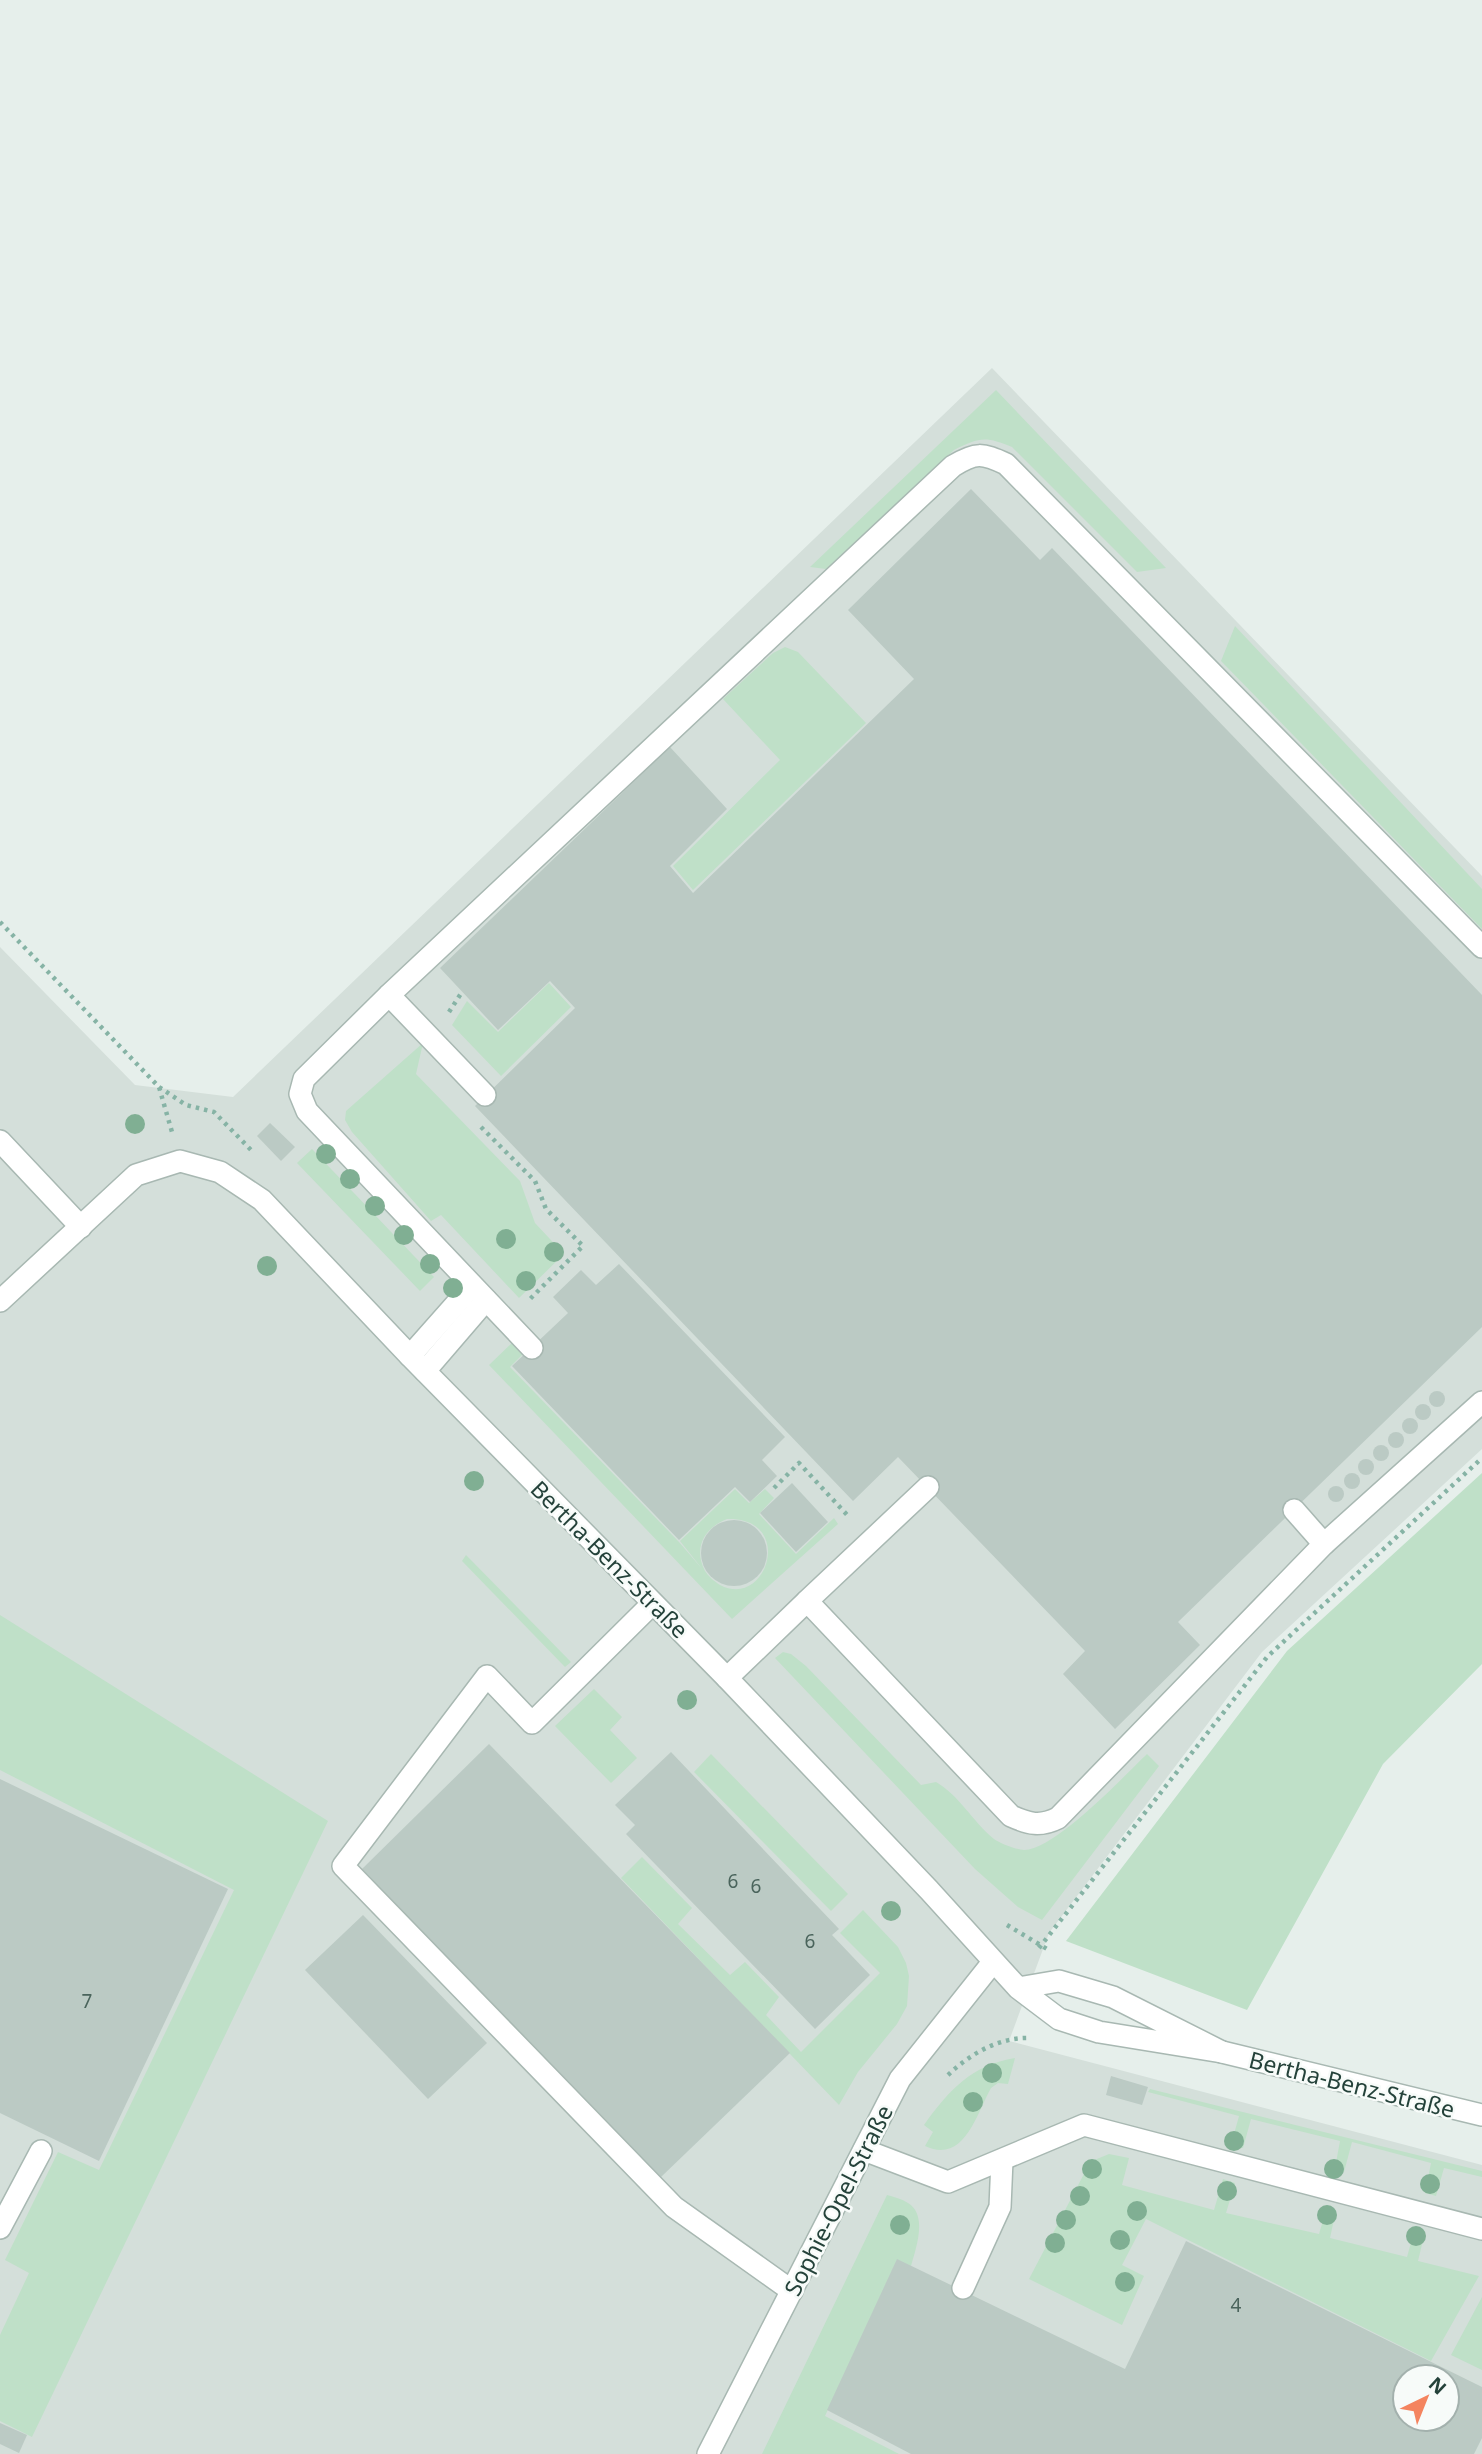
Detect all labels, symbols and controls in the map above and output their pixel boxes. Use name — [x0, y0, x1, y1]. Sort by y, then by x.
street label: Bertha-Benz-Straße — [524, 1473, 696, 1645]
house number: 6 — [728, 1868, 738, 1894]
house number: 6 — [751, 1873, 761, 1899]
house number: 6 — [805, 1928, 815, 1954]
house number: 7 — [82, 1988, 92, 2014]
street label: Bertha-Benz-Straße — [1246, 2043, 1458, 2125]
street label: Sophie-Opel-Straße — [776, 2099, 900, 2301]
house number: 4 — [1231, 2292, 1242, 2318]
north arrow — [1391, 2363, 1461, 2433]
text: N — [1423, 2371, 1452, 2400]

